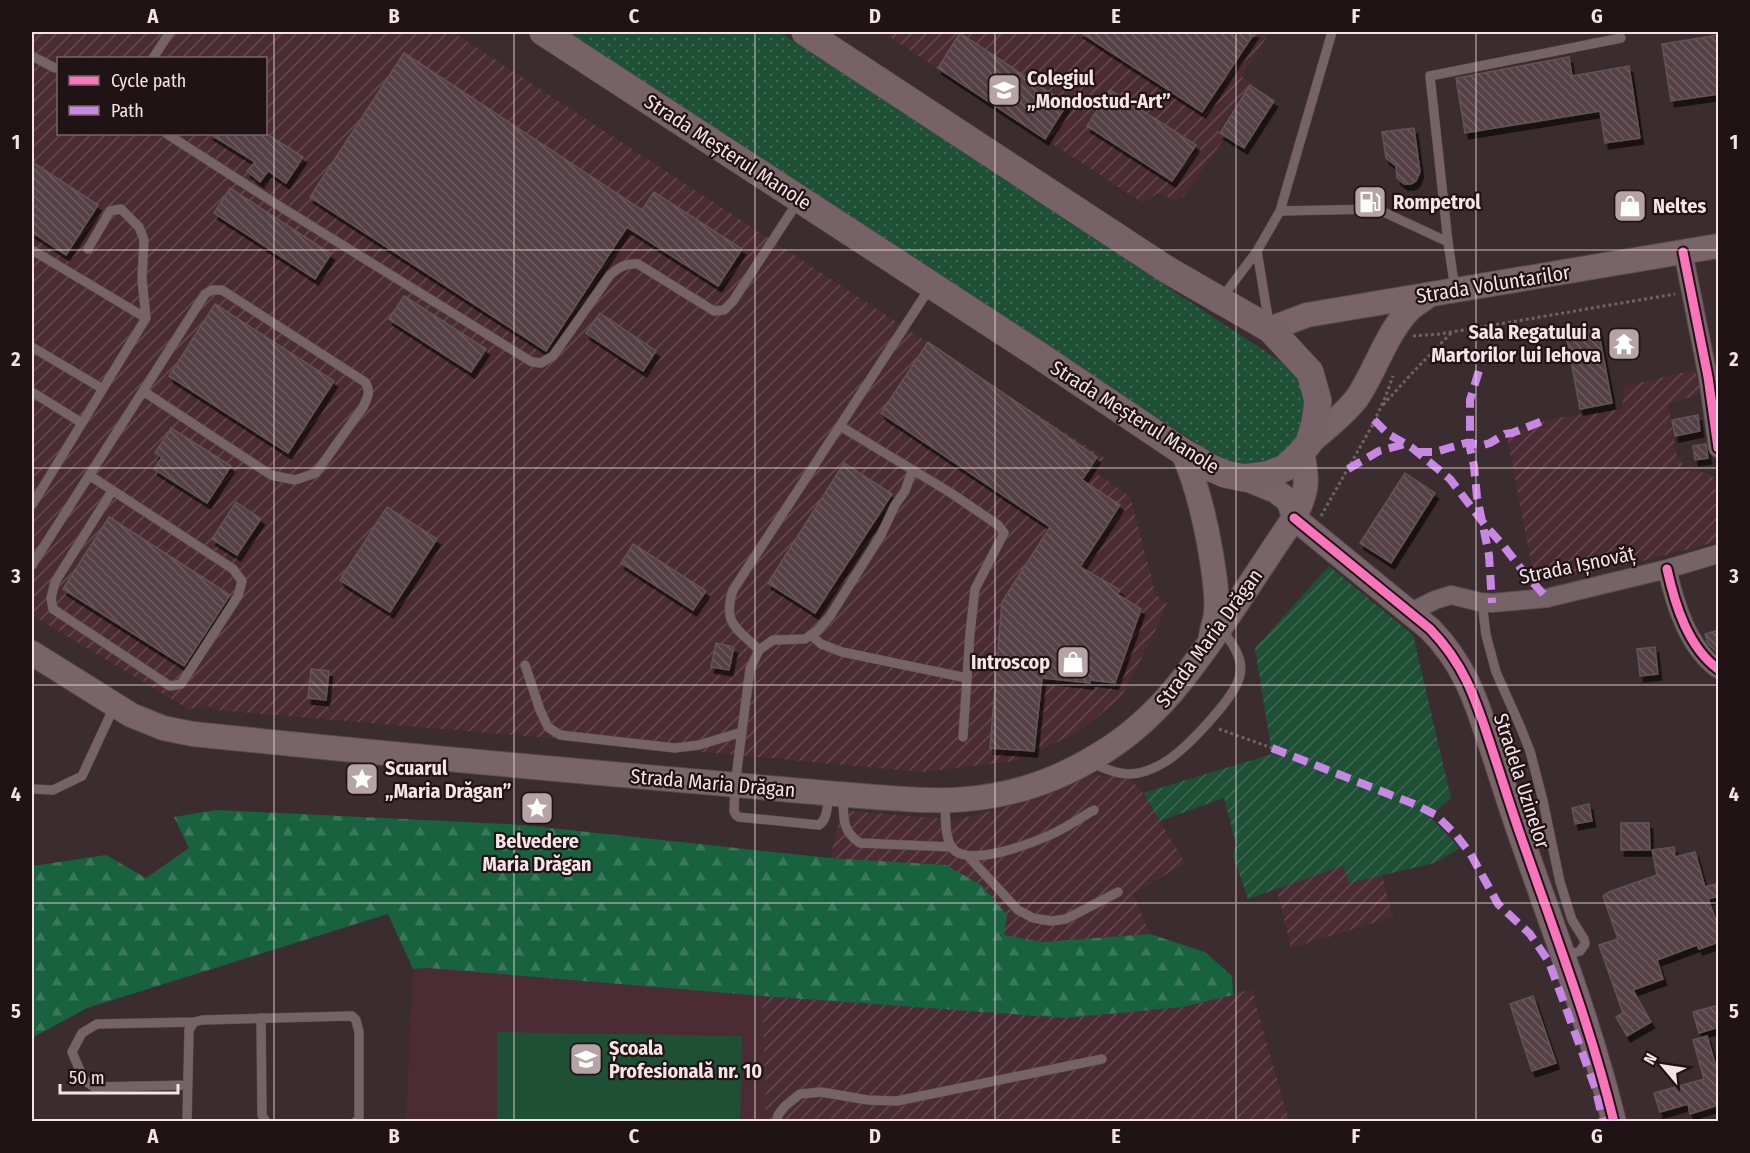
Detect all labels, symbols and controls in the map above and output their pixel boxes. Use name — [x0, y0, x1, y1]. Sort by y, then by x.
text: A — [147, 4, 160, 28]
text: B — [388, 4, 400, 28]
text: C — [629, 4, 640, 28]
text: D — [869, 4, 881, 28]
text: E — [1111, 4, 1121, 28]
text: F — [1352, 4, 1361, 28]
text: G — [1591, 4, 1603, 28]
legend — [57, 57, 267, 135]
place label: Colegiul „Mondostud-Art” — [1027, 66, 1171, 113]
text: Cycle path — [111, 70, 186, 92]
school or university icon: Colegiul „Mondostud-Art” — [986, 72, 1022, 108]
street label: Strada Meșterul Manole — [639, 89, 816, 216]
text: Path — [111, 100, 144, 122]
text: 1 — [12, 130, 20, 154]
text: 1 — [1730, 130, 1738, 154]
fuel station icon: Rompetrol — [1352, 184, 1388, 220]
shop icon: Neltes — [1612, 188, 1648, 224]
place label: Rompetrol — [1393, 190, 1481, 214]
place label: Neltes — [1653, 194, 1706, 218]
street label: Strada Voluntarilor — [1414, 260, 1572, 308]
place label: Sala Regatului a Martorilor lui Iehova — [1431, 320, 1601, 367]
temple icon: Sala Regatului a Martorilor lui Iehova — [1606, 326, 1642, 362]
text: 2 — [10, 347, 21, 371]
text: 2 — [1728, 347, 1739, 371]
street label: Strada Meșterul Manole — [1046, 355, 1224, 479]
street label: Strada Ișnovăț — [1517, 541, 1638, 590]
text: 3 — [10, 564, 21, 588]
street label: Strada Maria Drăgan — [1151, 564, 1267, 712]
text: 3 — [1728, 564, 1739, 588]
shop icon: Introscop — [1055, 644, 1091, 680]
place label: Introscop — [971, 650, 1050, 674]
street label: Stradela Uzinelor — [1489, 710, 1555, 852]
place label: Scuarul „Maria Drăgan” — [385, 756, 511, 803]
place icon: Scuarul „Maria Drăgan” — [344, 761, 380, 797]
street label: Strada Maria Drăgan — [630, 764, 796, 802]
text: 4 — [11, 782, 21, 806]
text: 4 — [1729, 782, 1739, 806]
place icon: Belvedere Maria Drăgan — [519, 790, 555, 826]
place label: Belvedere Maria Drăgan — [482, 829, 592, 876]
text: 5 — [11, 999, 21, 1023]
text: 5 — [1729, 999, 1739, 1023]
place label: Școala Profesională nr. 10 — [609, 1036, 762, 1083]
north arrow — [1633, 1036, 1693, 1096]
school or university icon: Școala Profesională nr. 10 — [568, 1041, 604, 1077]
text: N — [1640, 1050, 1661, 1068]
scale bar — [60, 1057, 178, 1095]
text: 50 m — [69, 1067, 105, 1089]
text: A — [147, 1124, 160, 1148]
text: B — [388, 1124, 400, 1148]
text: C — [629, 1124, 640, 1148]
text: D — [869, 1124, 881, 1148]
text: E — [1111, 1124, 1121, 1148]
text: F — [1352, 1124, 1361, 1148]
text: G — [1591, 1124, 1603, 1148]

